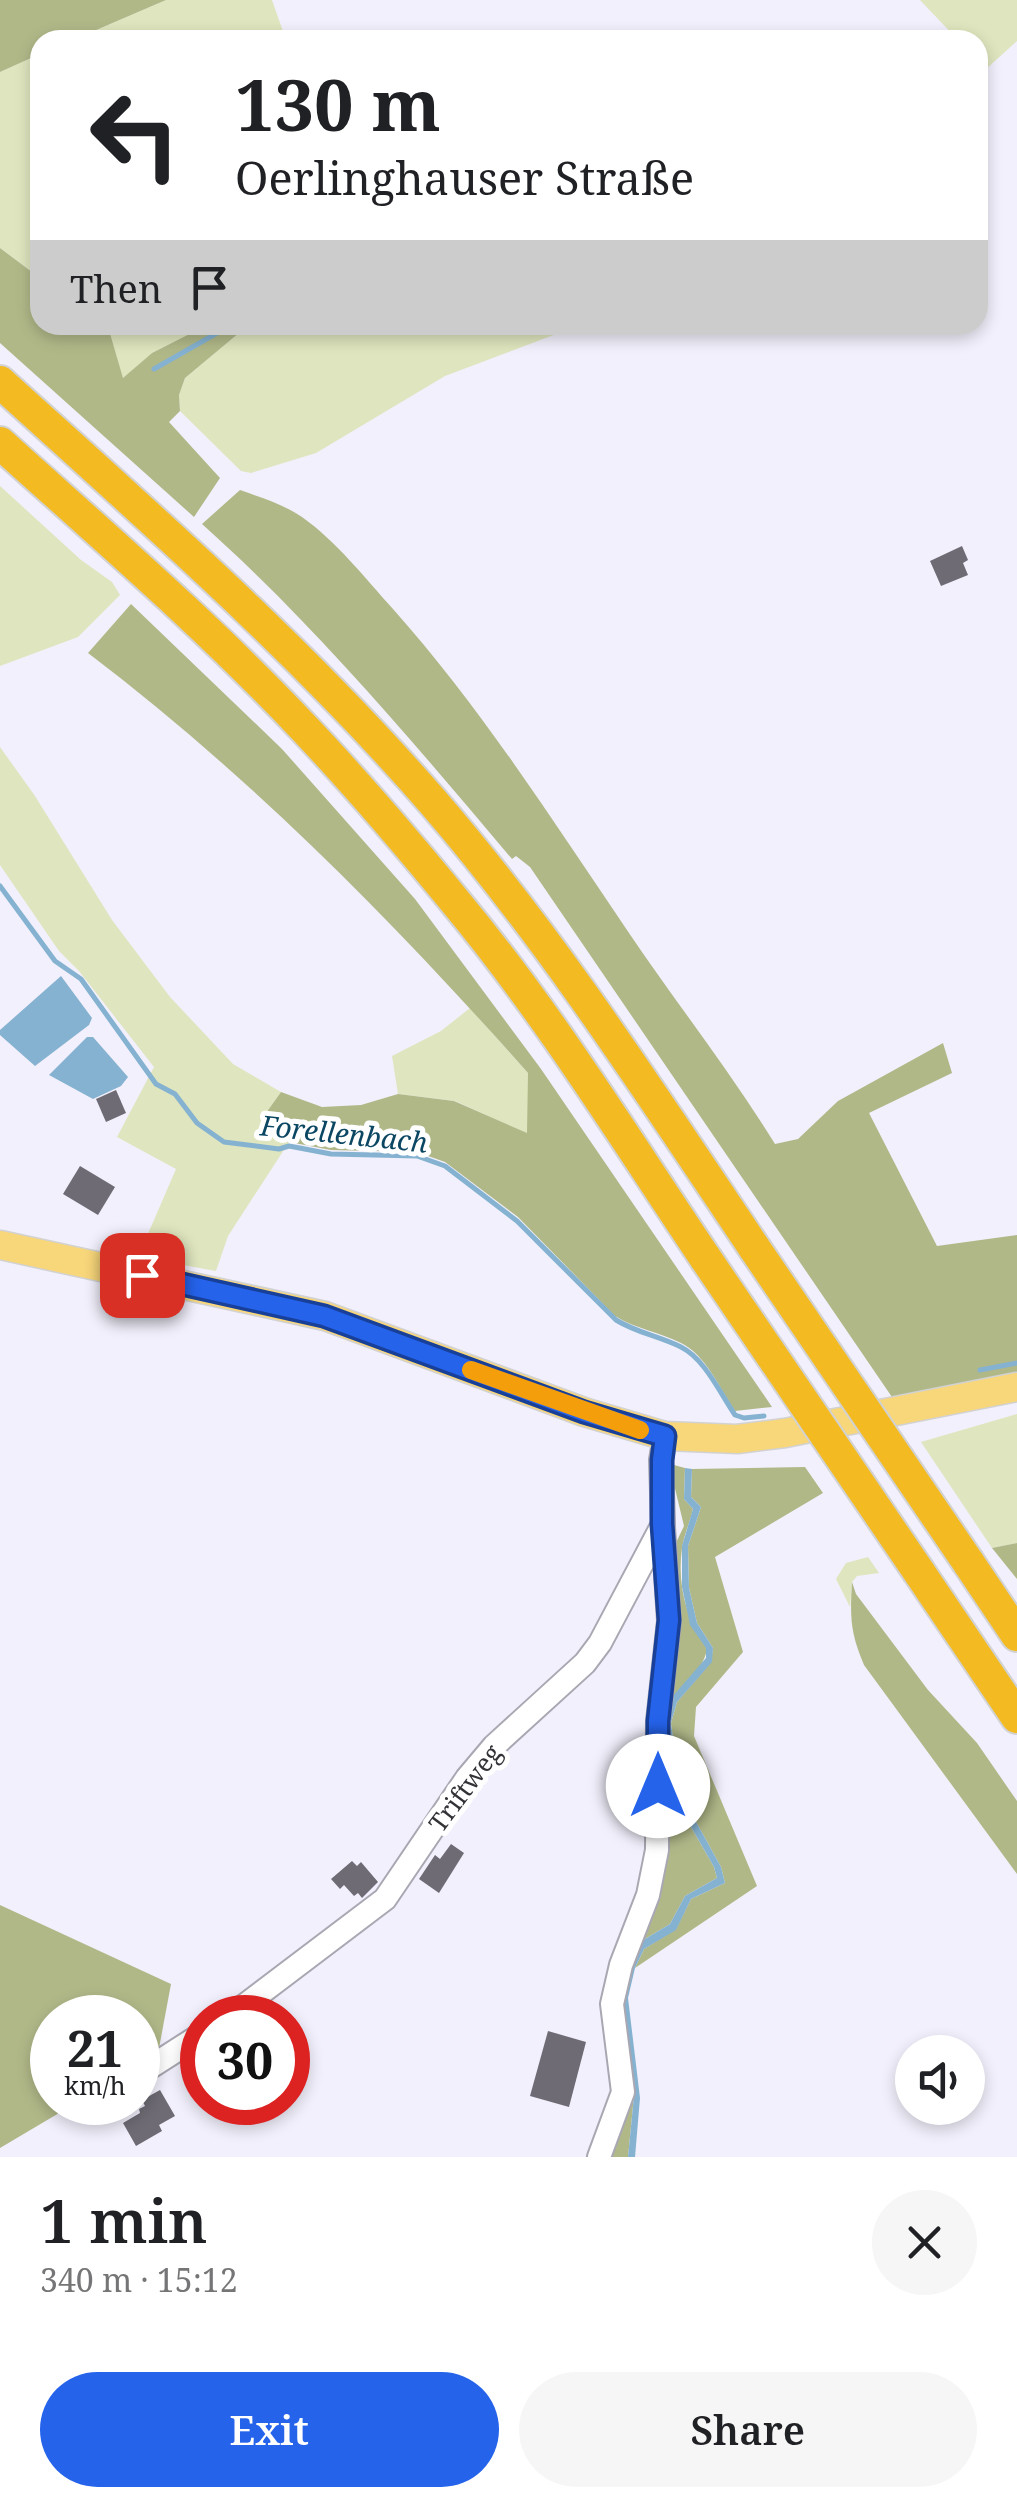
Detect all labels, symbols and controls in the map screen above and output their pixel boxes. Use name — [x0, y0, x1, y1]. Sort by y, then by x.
text: 130 m — [235, 56, 441, 152]
icon: left — [70, 70, 200, 200]
text: Oerlinghauser Straße — [235, 147, 694, 208]
icon: arrive — [182, 260, 237, 315]
text: Then — [70, 262, 162, 314]
water label: Forellenbach — [258, 1105, 430, 1161]
pin — [100, 1233, 185, 1318]
icon: arrive — [115, 1248, 170, 1303]
position arrow — [606, 1734, 710, 1838]
street label: Triftweg — [420, 1736, 509, 1838]
speed limit sign: 30 — [180, 1995, 310, 2125]
text: 21 — [67, 2014, 123, 2082]
map controls — [895, 2035, 985, 2125]
button: sound — [895, 2035, 985, 2125]
text: km/h — [64, 2068, 126, 2102]
text: 1 min — [40, 2179, 208, 2261]
button: close — [872, 2190, 977, 2295]
text: 340 m · 15:12 — [40, 2258, 238, 2301]
button: Exit — [40, 2372, 499, 2487]
button: Share — [519, 2372, 977, 2487]

